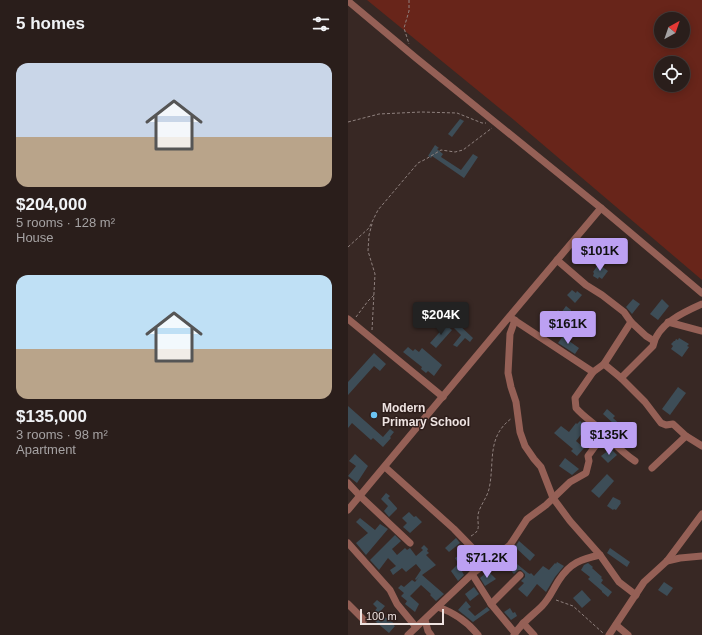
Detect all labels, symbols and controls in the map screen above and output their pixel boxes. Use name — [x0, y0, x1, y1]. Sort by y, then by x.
north arrow — [654, 12, 690, 48]
map controls — [654, 12, 690, 92]
icon: filters — [310, 13, 332, 35]
text: 5 homes — [16, 14, 85, 33]
button: locate — [654, 56, 690, 92]
icon: home — [138, 89, 210, 161]
text: $204,000 — [16, 195, 87, 214]
text: 5 rooms · 128 m² — [16, 215, 115, 230]
text: House — [16, 230, 54, 245]
pin: $101K — [572, 238, 628, 272]
text: $101K — [581, 243, 619, 258]
icon: home — [138, 301, 210, 373]
pin: $204K — [413, 302, 469, 336]
text: $204K — [422, 307, 460, 322]
pin: $161K — [540, 311, 596, 345]
text: $161K — [549, 316, 587, 331]
place label: Modern Primary School — [382, 401, 470, 429]
text: $135,000 — [16, 407, 87, 426]
marker: Modern Primary School — [369, 410, 379, 420]
pin: $135K — [581, 422, 637, 456]
text: 3 rooms · 98 m² — [16, 427, 108, 442]
text: $135K — [590, 427, 628, 442]
text: Apartment — [16, 442, 76, 457]
pin: $71.2K — [454, 545, 520, 579]
text: $71.2K — [466, 550, 508, 565]
scale bar — [360, 607, 444, 626]
text: 100 m — [366, 610, 397, 622]

